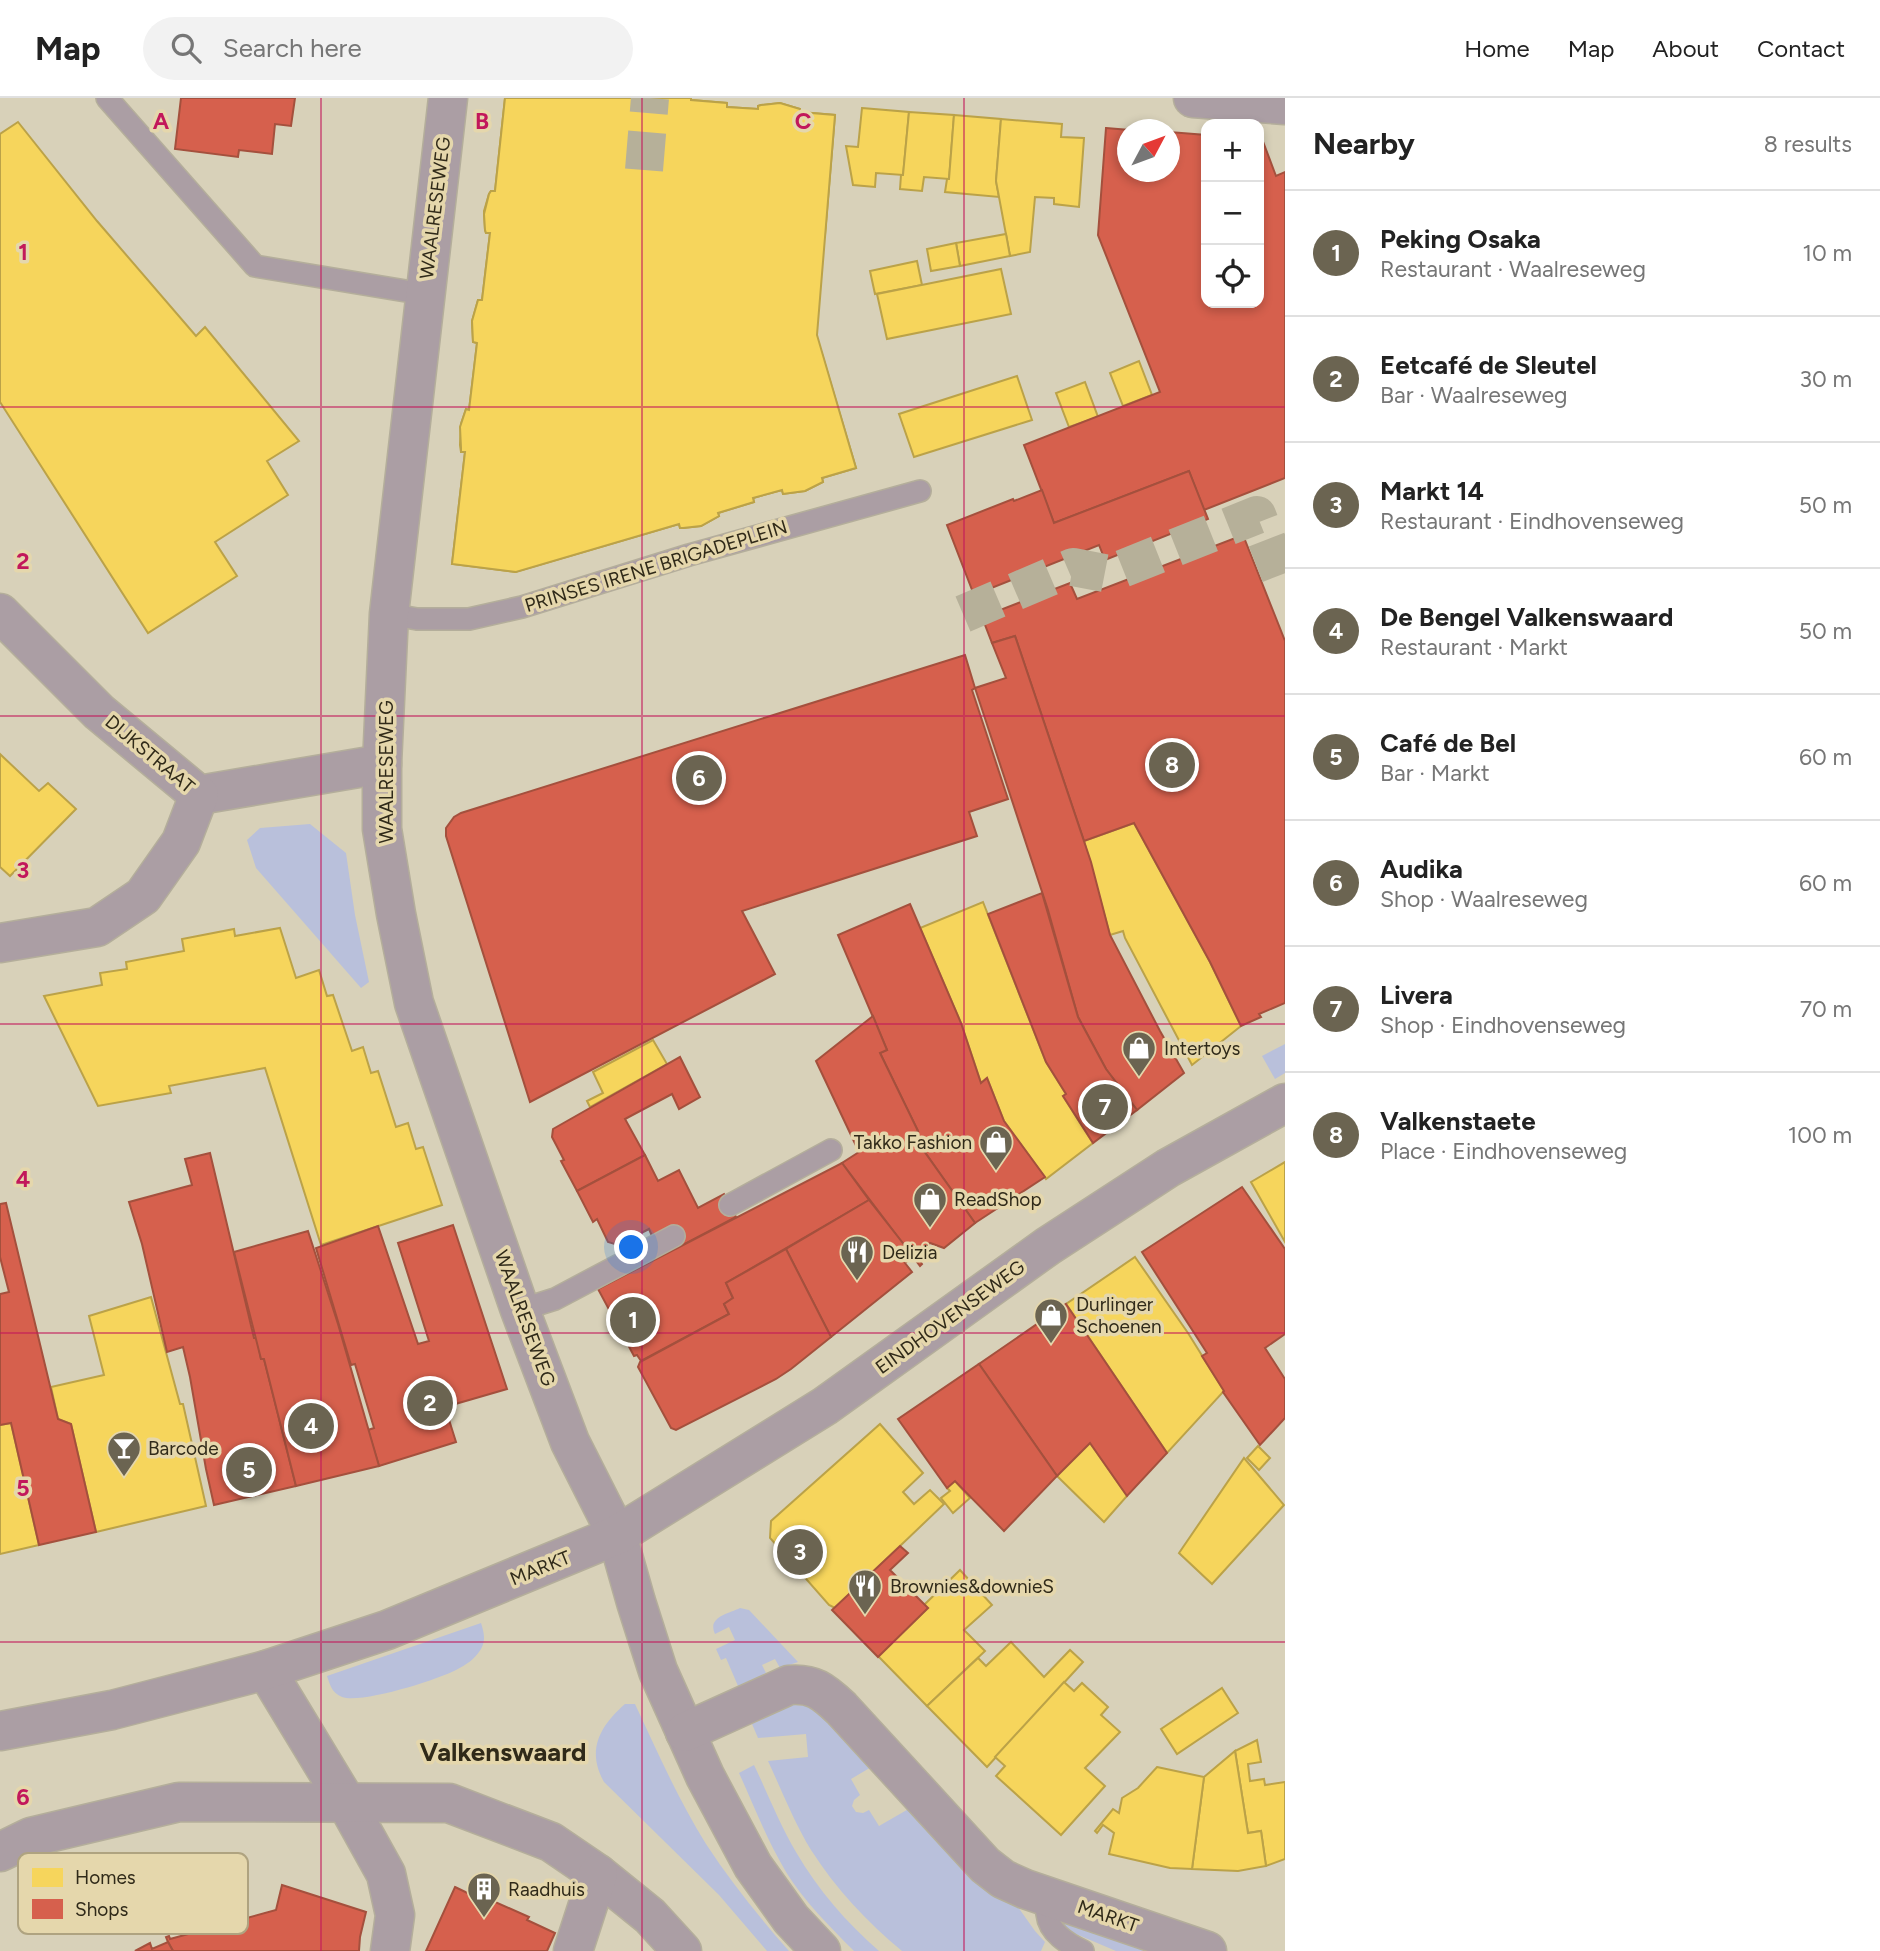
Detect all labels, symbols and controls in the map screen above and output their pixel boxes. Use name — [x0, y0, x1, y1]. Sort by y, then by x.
search box — [143, 17, 633, 80]
text: Map — [35, 29, 101, 68]
icon: search — [167, 29, 205, 67]
text: Search here — [223, 32, 362, 64]
text: Home — [1464, 34, 1530, 63]
text: Map — [1568, 34, 1614, 63]
text: About — [1652, 34, 1719, 63]
text: Contact — [1757, 34, 1845, 63]
text: A — [153, 107, 170, 135]
text: B — [475, 107, 489, 135]
text: C — [795, 107, 812, 135]
north arrow — [1117, 119, 1180, 182]
map controls — [1201, 119, 1264, 308]
button: + — [1201, 119, 1264, 182]
text: Nearby — [1313, 125, 1415, 162]
text: 8 results — [1764, 130, 1852, 158]
street label: WAALRESEWEG — [415, 136, 455, 280]
button: − — [1201, 182, 1264, 245]
text: Peking Osaka — [1380, 223, 1541, 255]
text: 1 — [18, 238, 28, 266]
text: 1 — [1331, 239, 1341, 267]
text: 10 m — [1803, 239, 1852, 267]
button: locate — [1201, 245, 1264, 308]
text: Restaurant · Waalreseweg — [1380, 255, 1646, 283]
text: Eetcafé de Sleutel — [1380, 349, 1597, 381]
text: 2 — [1329, 365, 1343, 393]
text: 30 m — [1799, 365, 1852, 393]
text: Bar · Waalreseweg — [1380, 381, 1568, 409]
text: Markt 14 — [1380, 475, 1484, 507]
text: 3 — [1330, 491, 1342, 519]
text: 50 m — [1799, 491, 1852, 519]
text: Restaurant · Eindhovenseweg — [1380, 507, 1684, 535]
street label: PRINSES IRENE BRIGADEPLEIN — [522, 515, 790, 617]
text: 2 — [16, 547, 30, 575]
text: De Bengel Valkenswaard — [1380, 601, 1673, 633]
text: 4 — [1329, 617, 1343, 645]
text: 50 m — [1799, 617, 1852, 645]
text: Restaurant · Markt — [1380, 633, 1568, 661]
street label: WAALRESEWEG — [375, 700, 398, 844]
street label: DIJKSTRAAT — [101, 710, 200, 798]
text: Café de Bel — [1380, 727, 1516, 759]
pin: 8 — [1149, 739, 1195, 791]
text: 5 — [1329, 743, 1343, 771]
text: 60 m — [1799, 743, 1852, 771]
pin: 6 — [676, 752, 722, 804]
text: Bar · Markt — [1380, 759, 1490, 787]
text: Audika — [1380, 853, 1463, 885]
text: 3 — [17, 856, 29, 884]
text: 6 — [1329, 869, 1343, 897]
text: 60 m — [1799, 869, 1852, 897]
text: Shop · Waalreseweg — [1380, 885, 1588, 913]
text: Livera — [1380, 979, 1453, 1011]
text: 7 — [1330, 995, 1342, 1023]
text: 70 m — [1800, 995, 1852, 1023]
text: Shop · Eindhovenseweg — [1380, 1011, 1626, 1039]
shop icon: Intertoys — [1120, 1029, 1158, 1078]
place label: Intertoys — [1164, 1037, 1241, 1060]
pin: 7 — [1082, 1081, 1128, 1133]
text: Valkenstaete — [1380, 1105, 1536, 1137]
text: 8 — [1329, 1121, 1343, 1149]
text: 100 m — [1788, 1121, 1852, 1149]
shop icon: Takko Fashion — [977, 1123, 1015, 1172]
place label: Takko Fashion — [854, 1131, 972, 1154]
text: Place · Eindhovenseweg — [1380, 1137, 1627, 1165]
text: 4 — [16, 1165, 30, 1193]
shop icon: ReadShop — [911, 1180, 949, 1229]
place label: ReadShop — [954, 1188, 1042, 1211]
your location — [614, 1230, 648, 1264]
restaurant icon: Delizia — [838, 1233, 876, 1282]
place label: Delizia — [882, 1241, 937, 1264]
street label: WAALRESEWEG — [490, 1247, 560, 1389]
street label: EINDHOVENSEWEG — [871, 1255, 1029, 1379]
place label: Durlinger Schoenen — [1076, 1293, 1162, 1338]
pin: 1 — [610, 1294, 656, 1346]
shop icon: Durlinger Schoenen — [1032, 1296, 1070, 1345]
pin: 2 — [407, 1377, 453, 1429]
pin: 4 — [288, 1400, 334, 1452]
bar icon: Barcode — [105, 1429, 143, 1478]
place label: Barcode — [148, 1437, 219, 1460]
pin: 5 — [226, 1444, 272, 1496]
text: 5 — [16, 1474, 30, 1502]
pin: 3 — [777, 1526, 823, 1578]
street label: MARKT — [507, 1545, 574, 1590]
restaurant icon: Brownies&downieS — [846, 1567, 884, 1616]
place label: Brownies&downieS — [890, 1575, 1054, 1598]
district label: Valkenswaard — [420, 1736, 586, 1768]
text: 6 — [16, 1783, 30, 1811]
legend — [18, 1853, 248, 1934]
text: Homes — [75, 1866, 136, 1889]
building icon: Raadhuis — [465, 1870, 503, 1919]
place label: Raadhuis — [508, 1878, 585, 1901]
street label: MARKT — [1075, 1895, 1142, 1937]
text: Shops — [75, 1898, 129, 1921]

